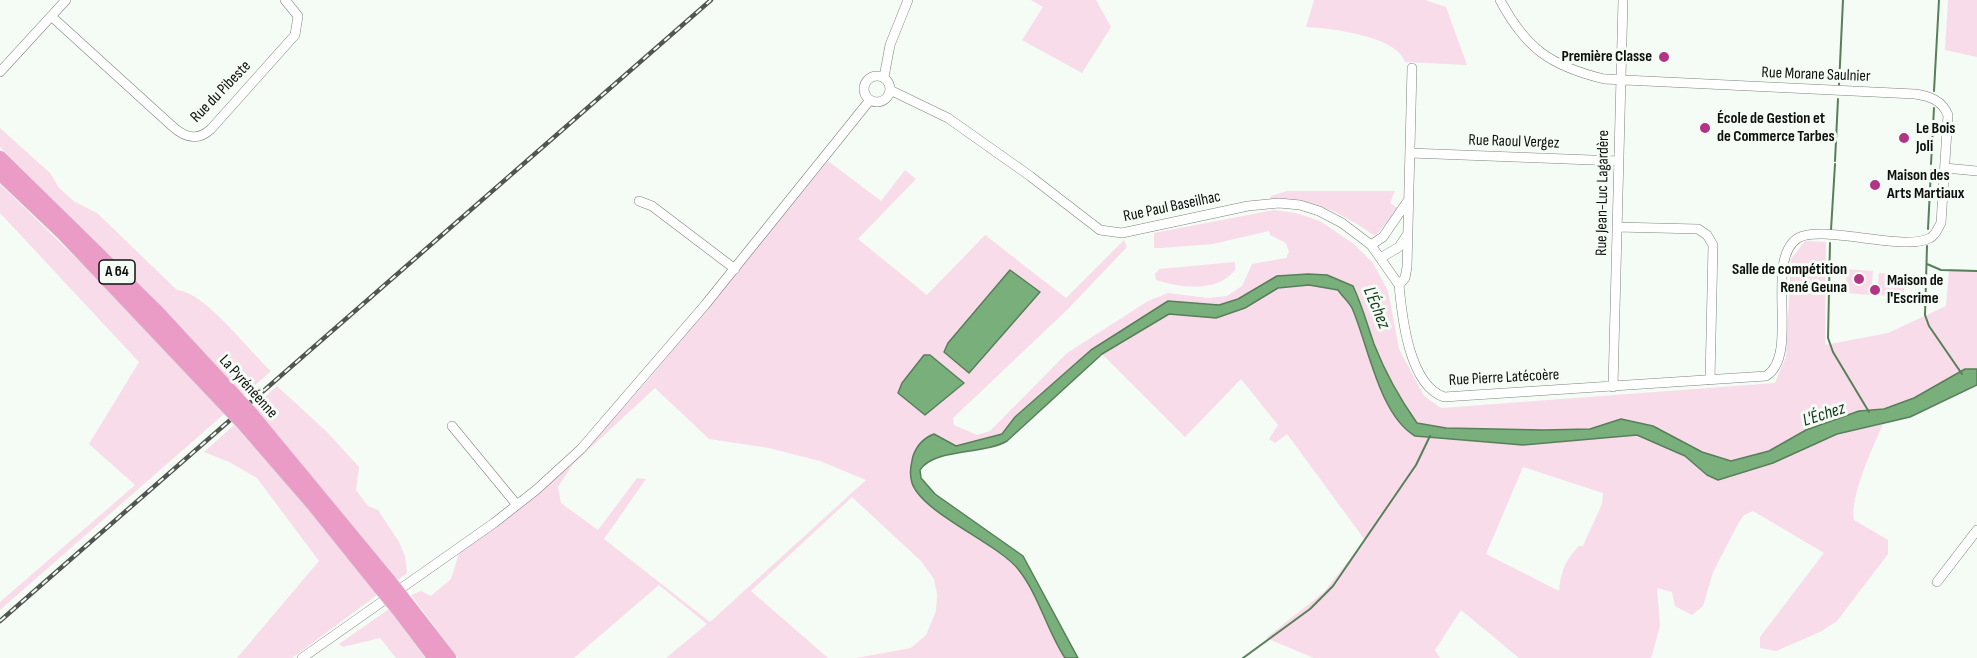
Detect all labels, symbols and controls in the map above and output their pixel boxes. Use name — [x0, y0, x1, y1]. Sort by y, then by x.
place label: Première Classe — [1561, 47, 1652, 67]
marker: Première Classe — [1657, 50, 1671, 64]
street label: Rue du Pibeste — [187, 57, 255, 127]
street label: Rue Morane Saulnier — [1761, 64, 1871, 86]
place label: École de Gestion et de Commerce Tarbes — [1717, 109, 1835, 147]
place label: Le Bois Joli — [1916, 119, 1956, 157]
marker: École de Gestion et de Commerce Tarbes — [1698, 121, 1712, 135]
street label: Rue Jean-Luc Lagardère — [1592, 130, 1614, 256]
street label: Rue Raoul Vergez — [1468, 131, 1560, 153]
marker: Le Bois Joli — [1897, 131, 1911, 145]
place label: Maison des Arts Martiaux — [1887, 166, 1965, 204]
marker: Maison des Arts Martiaux — [1868, 178, 1882, 192]
street label: Rue Paul Baseilhac — [1122, 187, 1222, 227]
road number: A 64 — [99, 260, 135, 284]
place label: Salle de compétition René Geuna — [1732, 260, 1847, 298]
place label: Maison de l'Escrime — [1887, 271, 1943, 309]
marker: Salle de compétition René Geuna — [1852, 272, 1866, 286]
marker: Maison de l'Escrime — [1868, 283, 1882, 297]
water label: L'Échez — [1358, 284, 1394, 332]
street label: La Pyrénéenne — [215, 351, 281, 423]
street label: Rue Pierre Latécoère — [1448, 366, 1560, 390]
water label: L'Échez — [1800, 398, 1848, 432]

